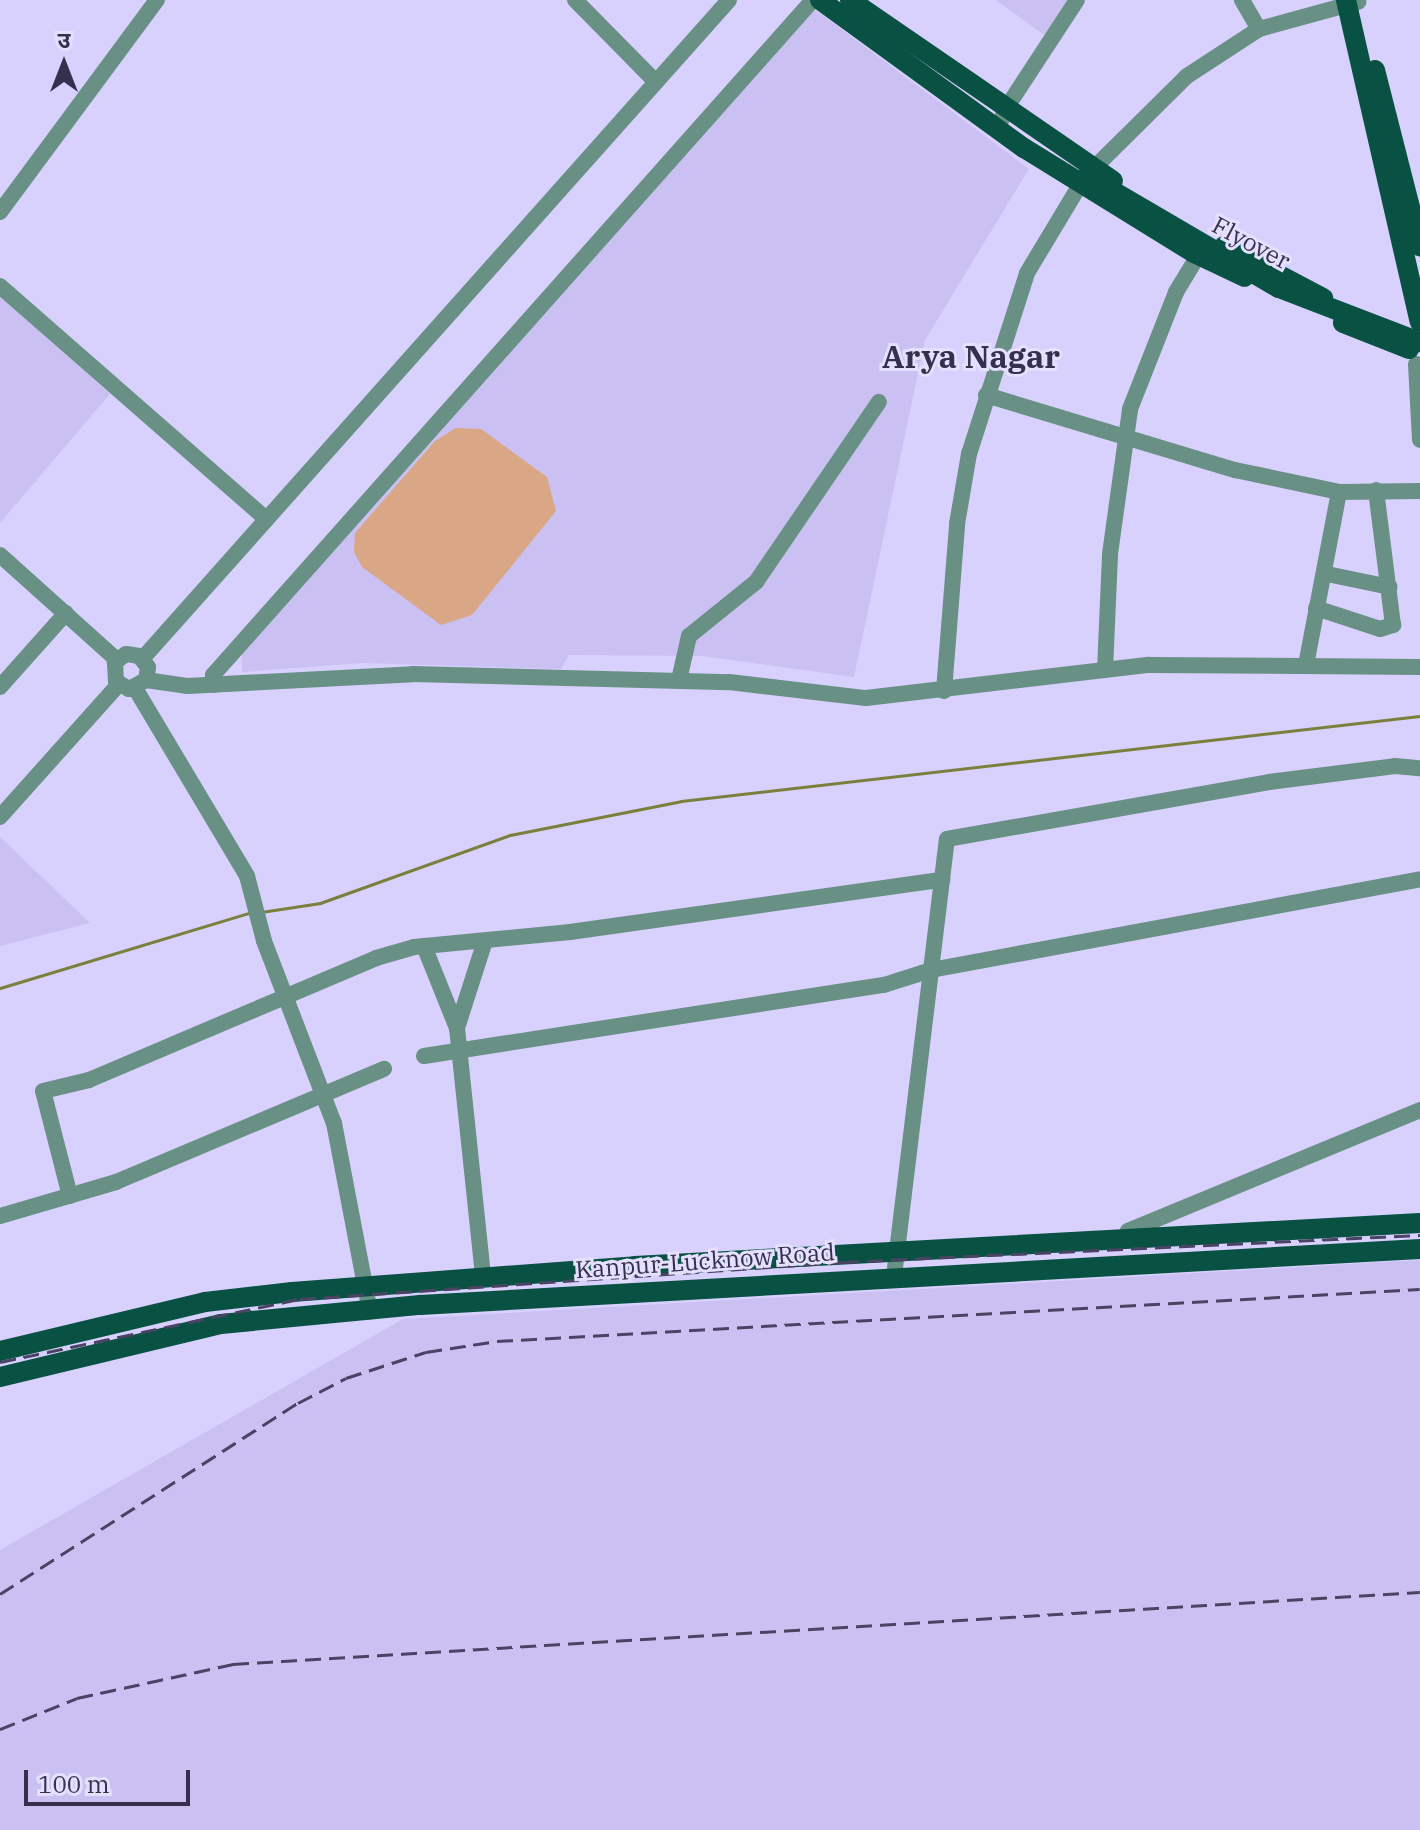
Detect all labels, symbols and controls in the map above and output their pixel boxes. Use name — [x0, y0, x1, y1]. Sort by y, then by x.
north arrow — [24, 24, 104, 104]
text: उ — [58, 25, 70, 54]
street label: Flyover — [1207, 211, 1295, 275]
district label: Arya Nagar — [882, 337, 1060, 375]
street label: Kanpur-Lucknow Road — [574, 1238, 836, 1284]
scale bar — [28, 1754, 194, 1804]
text: 100 m — [38, 1768, 110, 1800]

